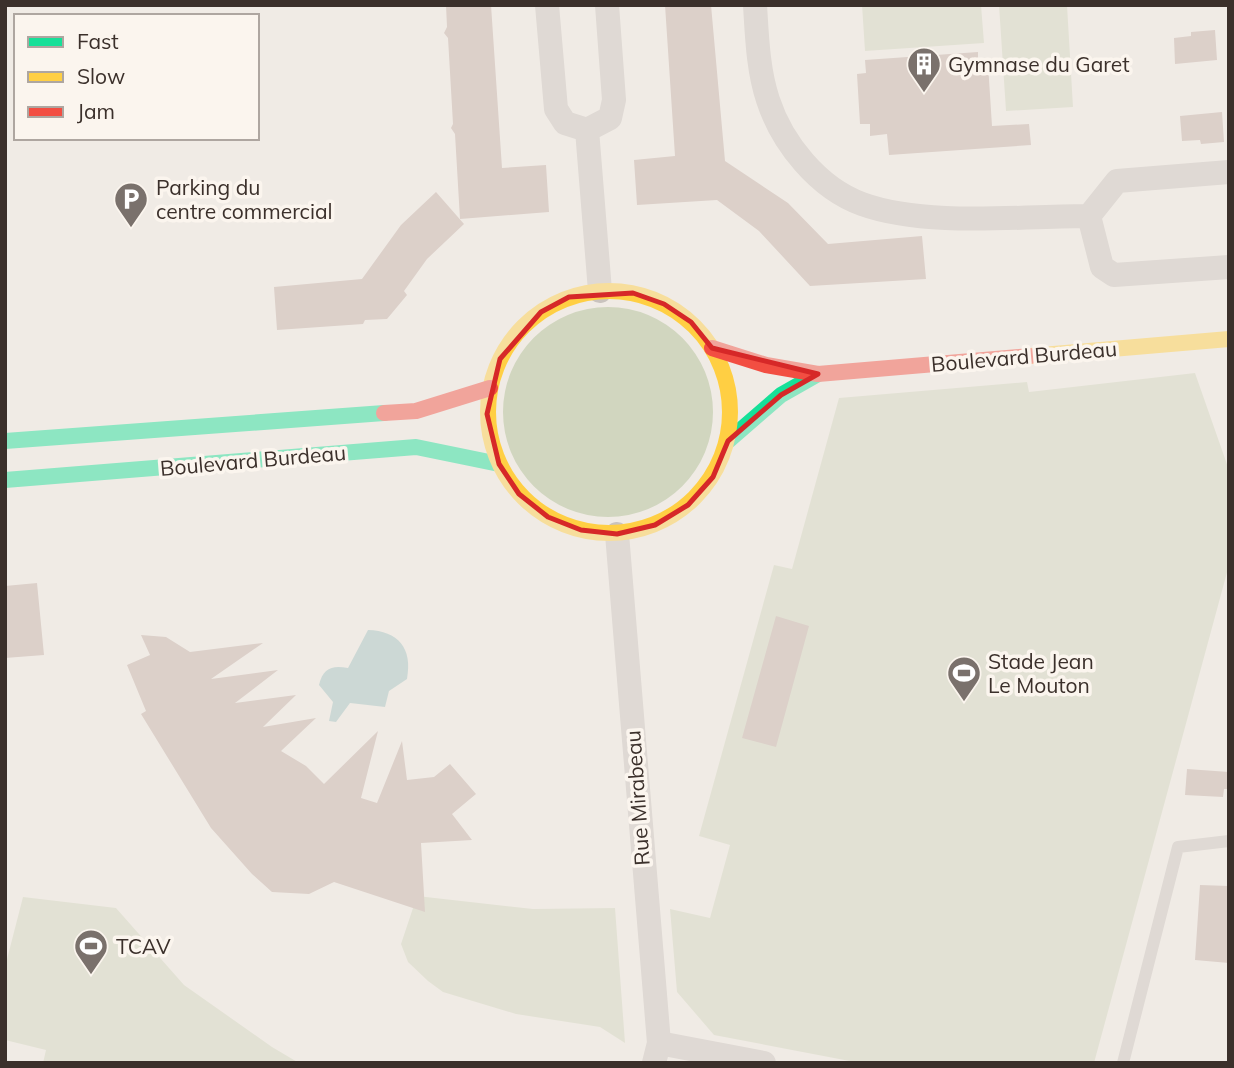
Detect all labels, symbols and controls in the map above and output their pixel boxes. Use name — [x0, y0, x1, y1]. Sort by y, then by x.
legend — [14, 14, 259, 140]
text: Fast — [77, 28, 119, 54]
building icon: Gymnase du Garet — [905, 45, 943, 94]
place label: Gymnase du Garet — [948, 51, 1130, 77]
text: Slow — [77, 63, 125, 89]
text: Jam — [77, 98, 115, 124]
place label: Parking du centre commercial — [156, 174, 333, 224]
parking icon: Parking du centre commercial — [112, 180, 150, 229]
street label: Boulevard Burdeau — [930, 335, 1118, 377]
street label: Boulevard Burdeau — [159, 439, 347, 481]
place label: Stade Jean Le Mouton — [988, 648, 1094, 698]
sports icon: Stade Jean Le Mouton — [945, 654, 983, 703]
street label: Rue Mirabeau — [619, 730, 655, 866]
sports icon: TCAV — [72, 927, 110, 976]
place label: TCAV — [116, 933, 171, 959]

